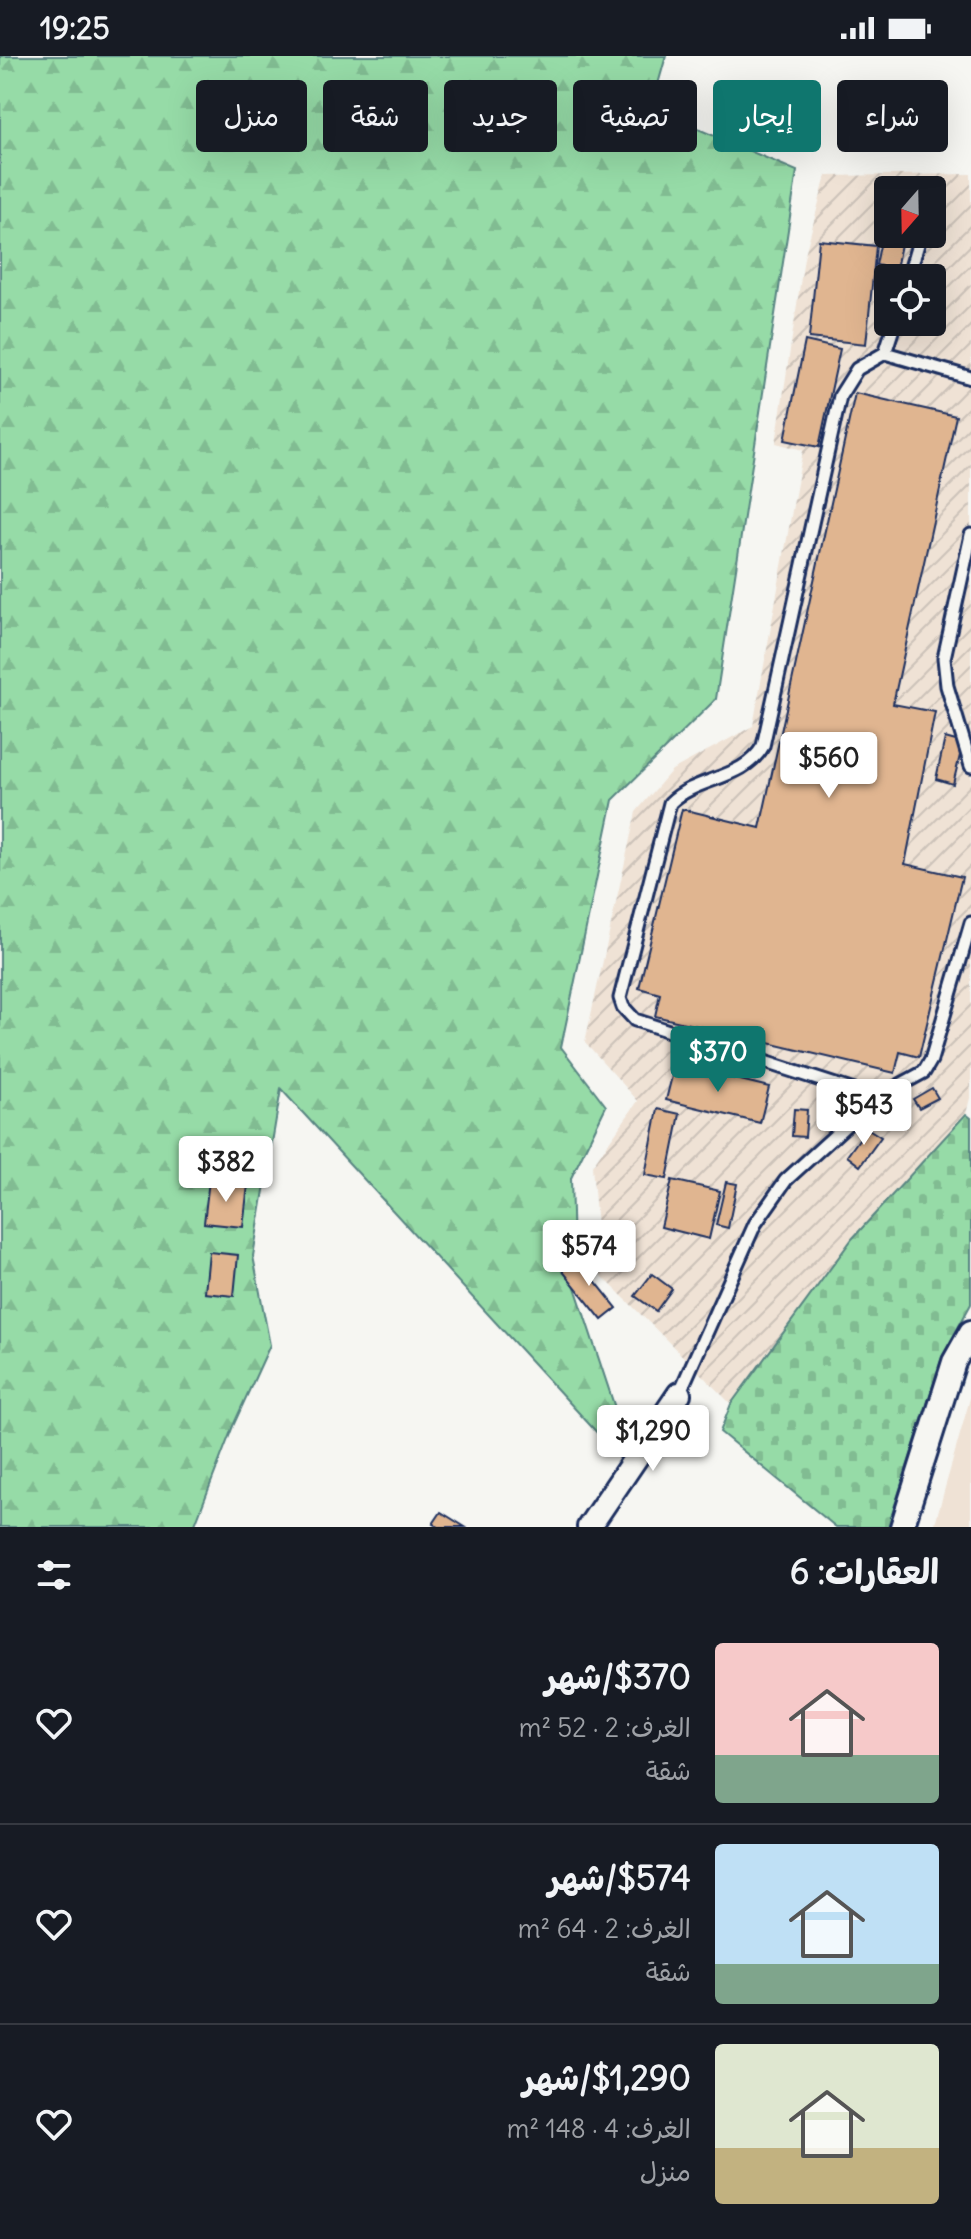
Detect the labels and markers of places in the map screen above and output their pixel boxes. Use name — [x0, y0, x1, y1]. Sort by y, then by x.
pin: $560 — [782, 732, 876, 800]
pin: $370 — [671, 1026, 765, 1094]
pin: $543 — [817, 1079, 911, 1147]
pin: $382 — [179, 1136, 273, 1204]
pin: $574 — [542, 1220, 636, 1288]
pin: $1,290 — [588, 1405, 718, 1473]

